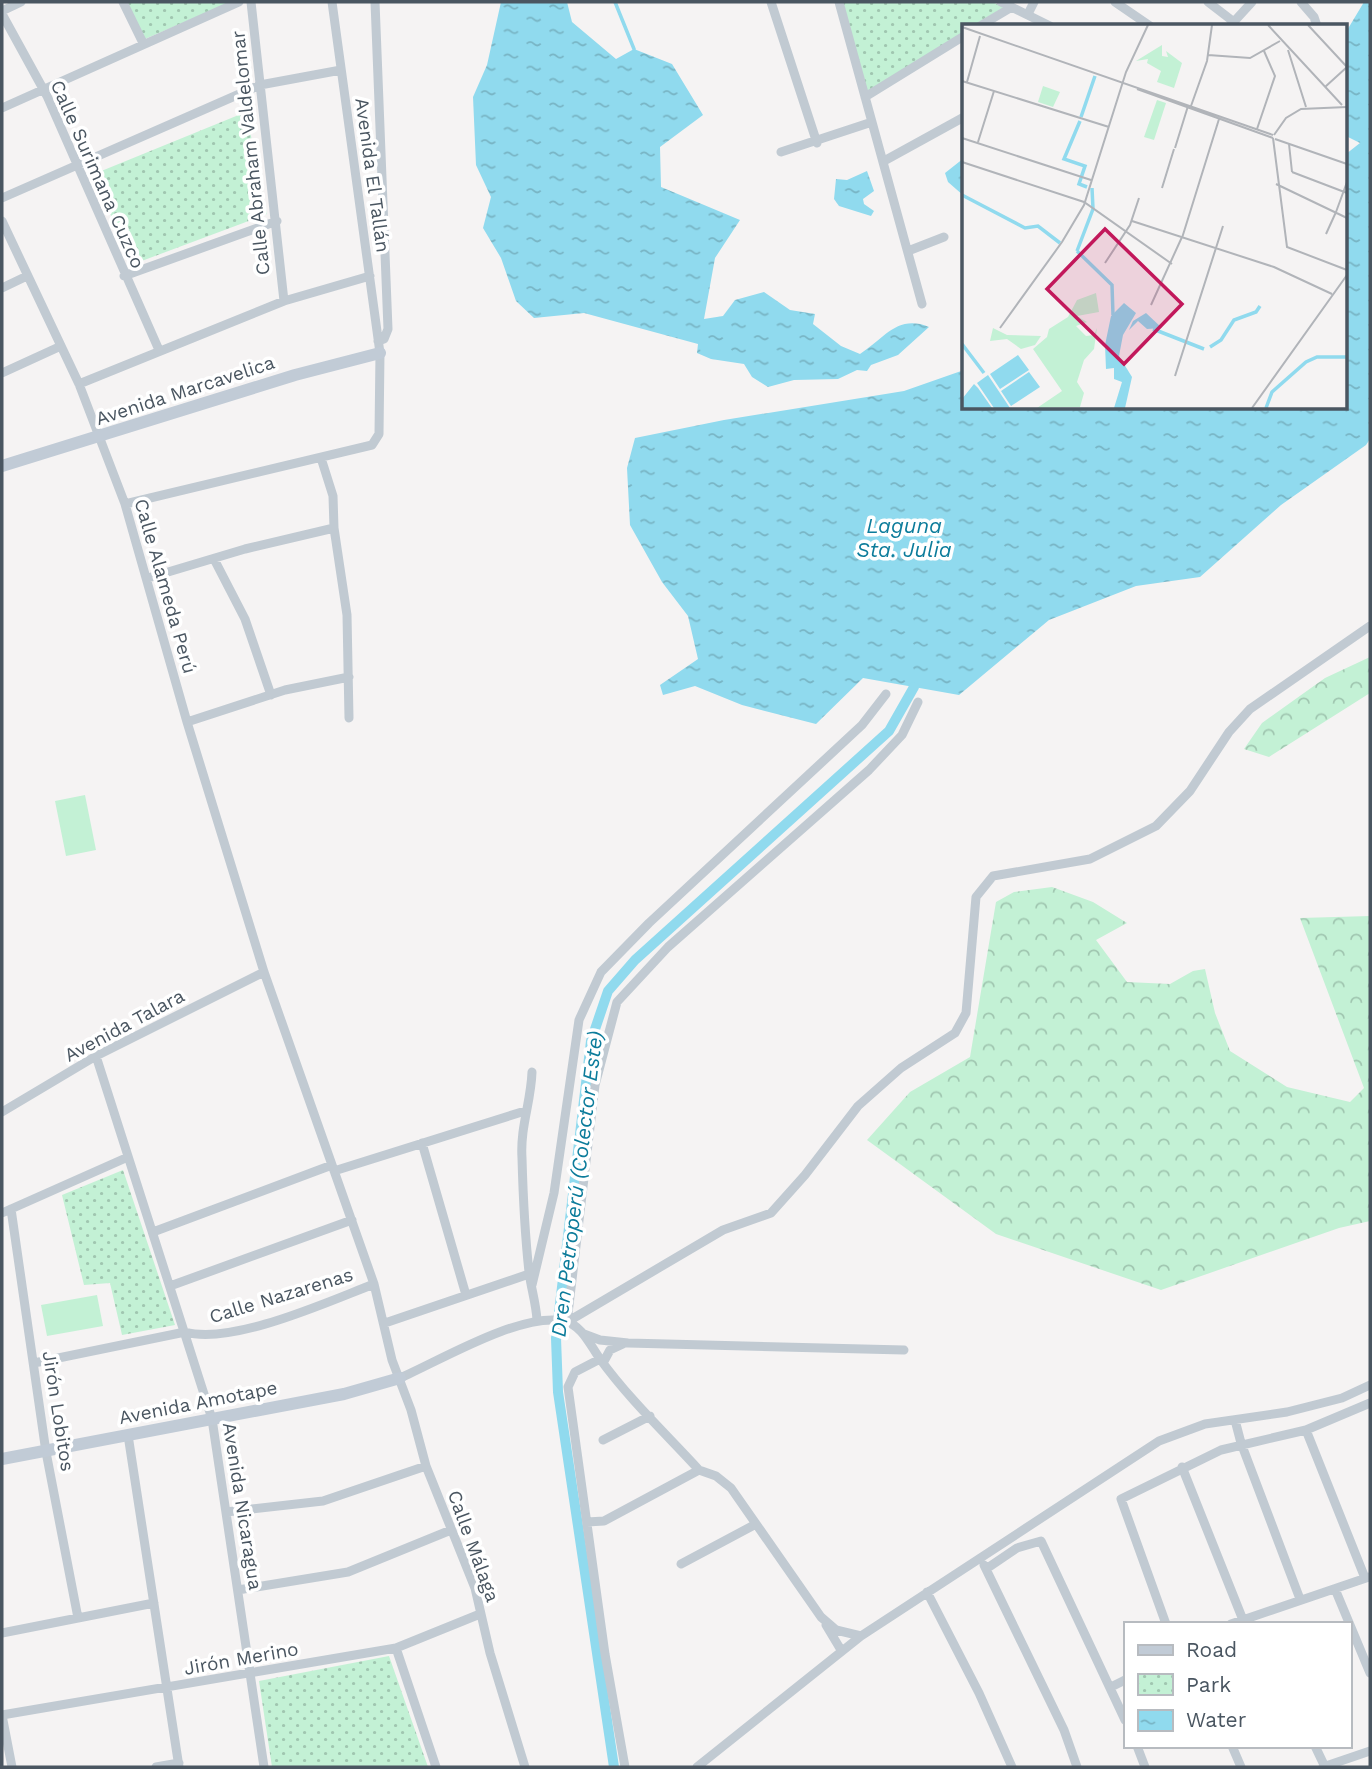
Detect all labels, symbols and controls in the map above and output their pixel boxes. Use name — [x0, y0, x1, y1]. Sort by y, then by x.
inset map — [962, 24, 1348, 410]
street label: Calle Abraham Valdelomar — [226, 29, 275, 276]
street label: Calle Surimana Cuzco — [46, 76, 149, 272]
street label: Avenida El Tallán — [350, 96, 395, 254]
street label: Avenida Marcavelica — [93, 351, 278, 430]
street label: Calle Alameda Perú — [130, 496, 201, 676]
water label: Laguna Sta. Julia — [856, 513, 952, 562]
street label: Avenida Talara — [60, 984, 189, 1067]
water label: Dren Petroperú (Colector Este) — [545, 1029, 608, 1338]
street label: Calle Nazarenas — [206, 1263, 356, 1328]
street label: Jirón Lobitos — [38, 1349, 79, 1473]
street label: Avenida Amotape — [117, 1376, 279, 1429]
street label: Avenida Nicaragua — [218, 1421, 267, 1592]
street label: Calle Málaga — [443, 1487, 504, 1605]
legend — [1124, 1622, 1351, 1748]
street label: Jirón Merino — [182, 1637, 300, 1680]
text: Road — [1186, 1637, 1237, 1662]
text: Park — [1186, 1672, 1231, 1697]
text: Water — [1186, 1707, 1247, 1732]

